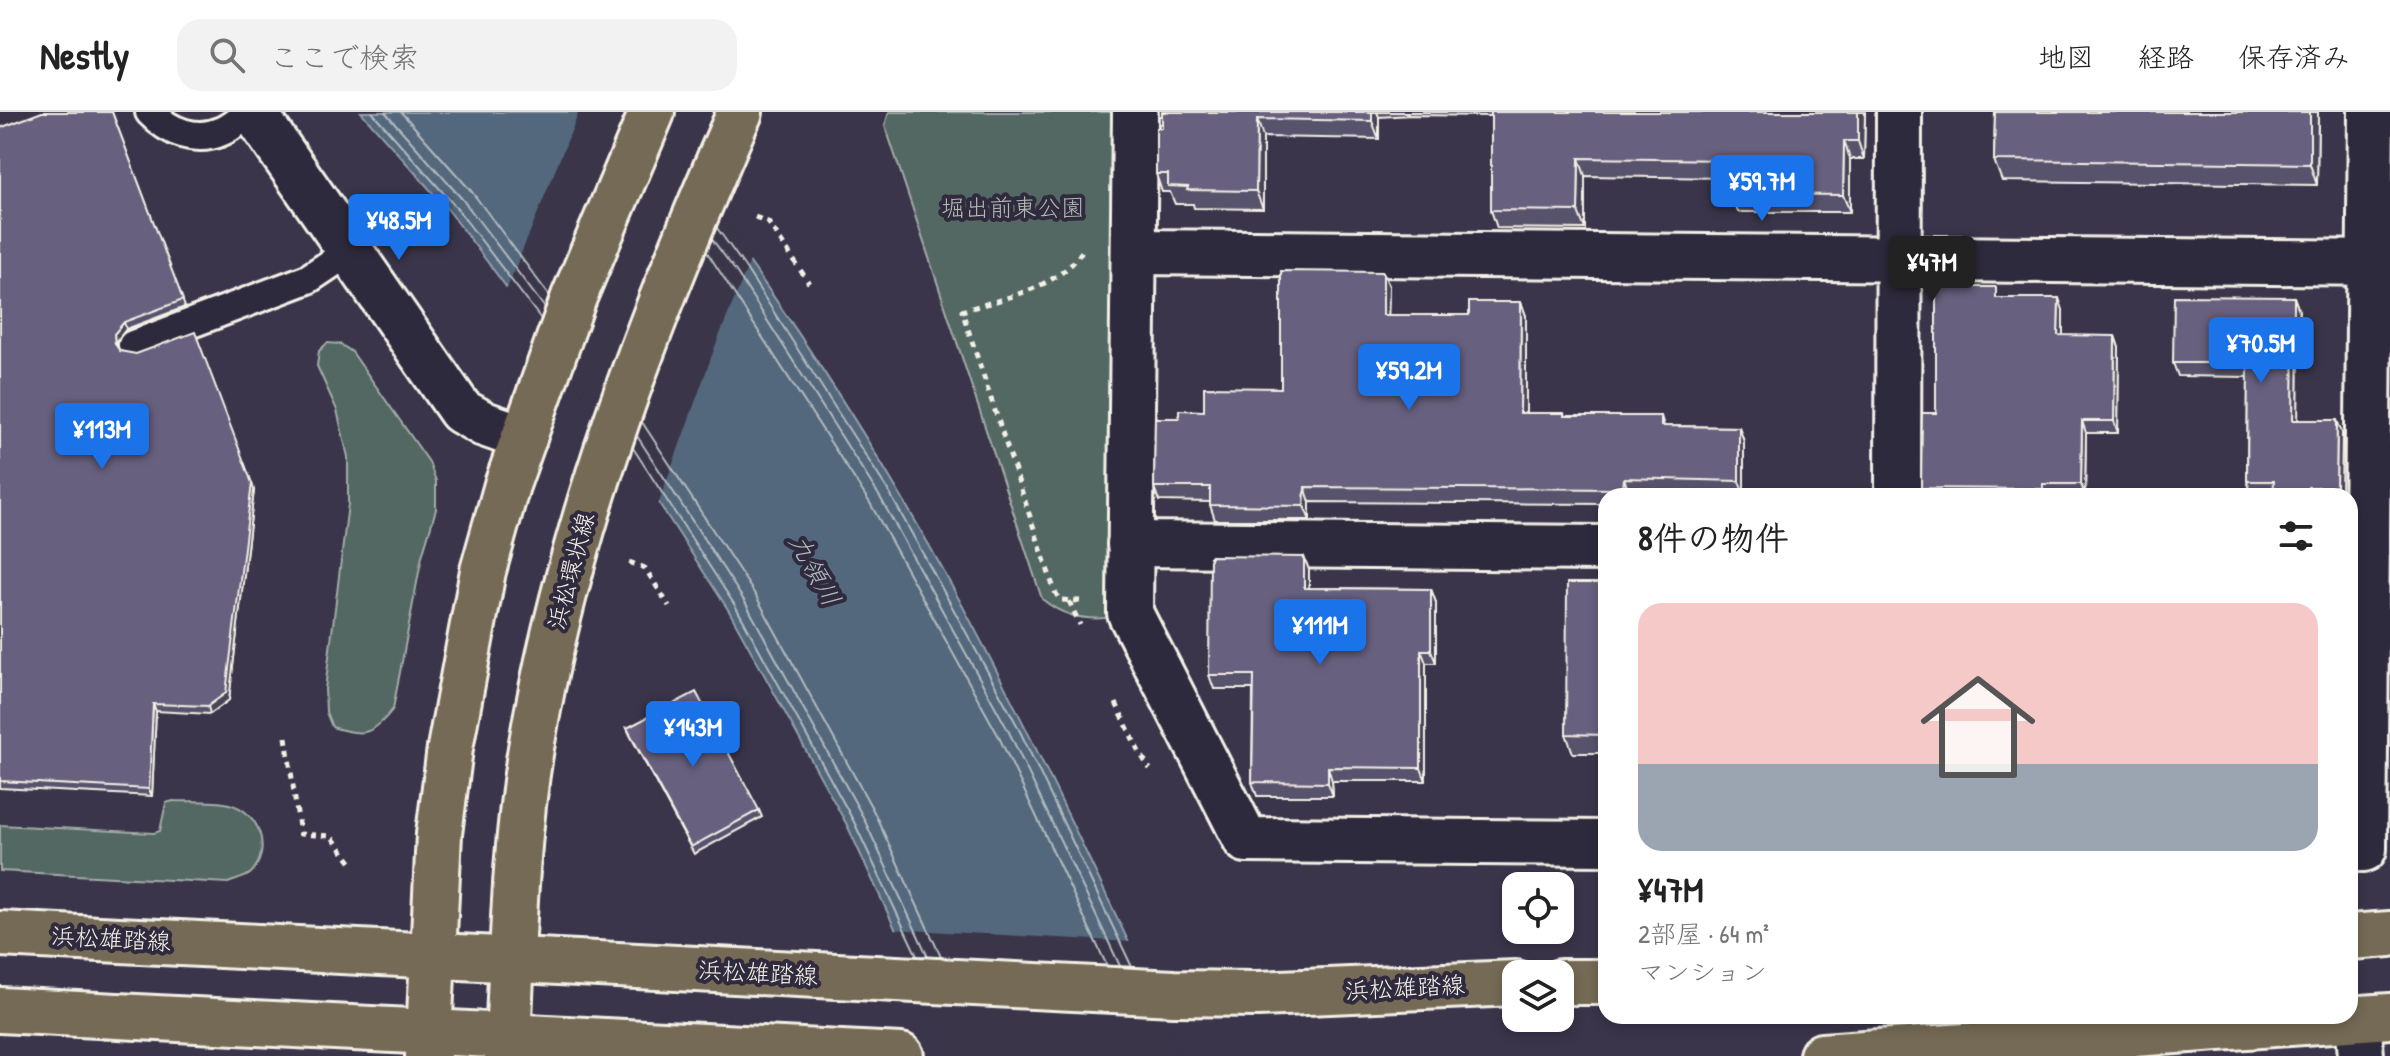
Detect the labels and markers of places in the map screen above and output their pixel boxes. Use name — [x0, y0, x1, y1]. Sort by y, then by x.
pin: ¥59.7M — [1697, 155, 1827, 223]
pin: ¥48.5M — [334, 194, 464, 262]
pin: ¥47M — [1885, 236, 1979, 304]
pin: ¥70.5M — [2196, 317, 2326, 385]
pin: ¥59.2M — [1344, 344, 1474, 412]
pin: ¥113M — [46, 403, 158, 471]
pin: ¥111M — [1264, 599, 1376, 667]
pin: ¥143M — [637, 701, 749, 769]

